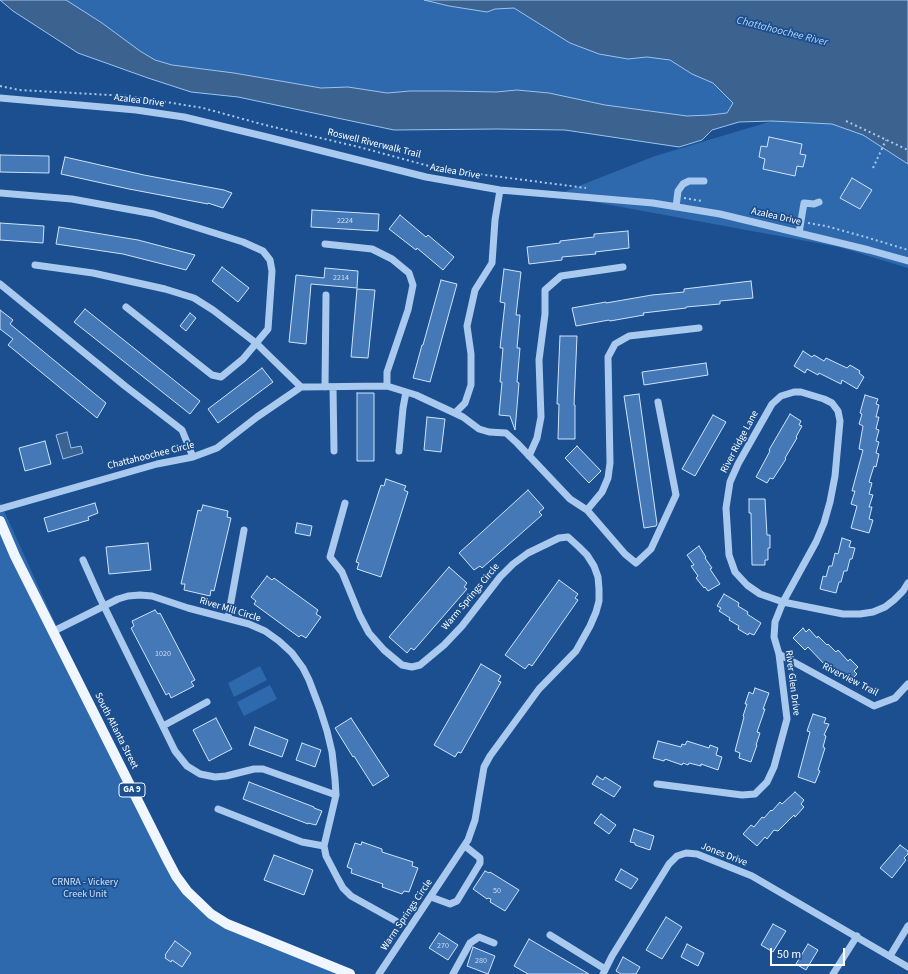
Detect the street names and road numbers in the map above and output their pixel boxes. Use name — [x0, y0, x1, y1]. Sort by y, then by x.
street label: Azalea Drive — [113, 92, 165, 110]
street label: Roswell Riverwalk Trail — [326, 127, 422, 161]
street label: Azalea Drive — [429, 162, 481, 182]
street label: Azalea Drive — [750, 205, 802, 229]
street label: River Ridge Lane — [718, 409, 762, 475]
street label: Chattahoochee Circle — [106, 439, 196, 473]
street label: Warm Springs Circle — [440, 561, 502, 633]
street label: River Mill Circle — [198, 595, 262, 625]
street label: River Glen Drive — [782, 649, 802, 717]
street label: Riverview Trail — [820, 661, 880, 699]
street label: South Atlanta Street — [92, 691, 140, 771]
road number: GA 9 — [119, 783, 145, 797]
street label: Jones Drive — [699, 841, 749, 869]
street label: Warm Springs Circle — [379, 877, 435, 953]

